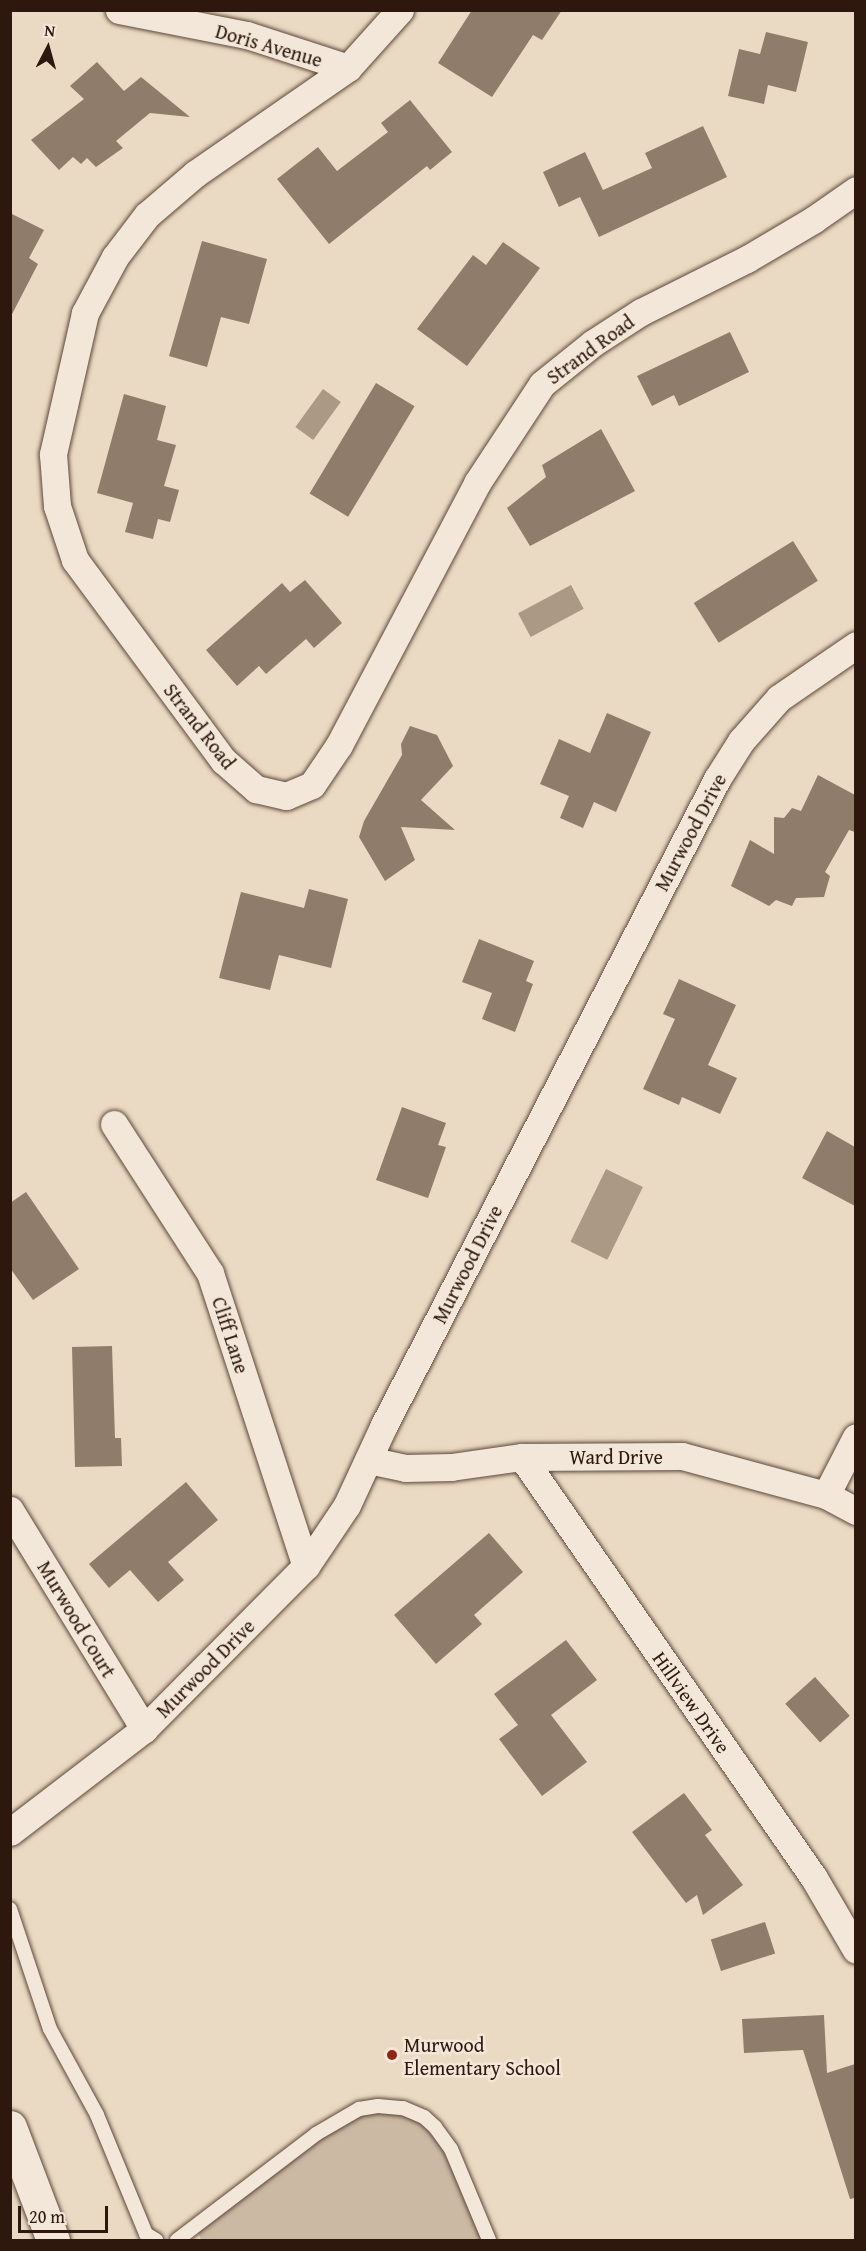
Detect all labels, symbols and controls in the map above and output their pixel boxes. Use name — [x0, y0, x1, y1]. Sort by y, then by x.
north arrow — [18, 18, 78, 78]
text: N — [43, 18, 56, 43]
street label: Doris Avenue — [213, 18, 325, 72]
street label: Strand Road — [541, 309, 639, 389]
street label: Strand Road — [159, 678, 241, 774]
street label: Murwood Drive — [649, 769, 731, 895]
street label: Murwood Drive — [427, 1201, 507, 1327]
street label: Cliff Lane — [207, 1294, 255, 1376]
street label: Ward Drive — [569, 1444, 663, 1468]
street label: Murwood Court — [33, 1556, 121, 1682]
street label: Murwood Drive — [151, 1614, 259, 1722]
street label: Hillview Drive — [648, 1647, 736, 1757]
place label: Murwood Elementary School — [404, 2032, 561, 2079]
marker: Murwood Elementary School — [385, 2048, 399, 2062]
scale bar — [21, 2194, 111, 2232]
text: 20 m — [29, 2203, 65, 2230]

